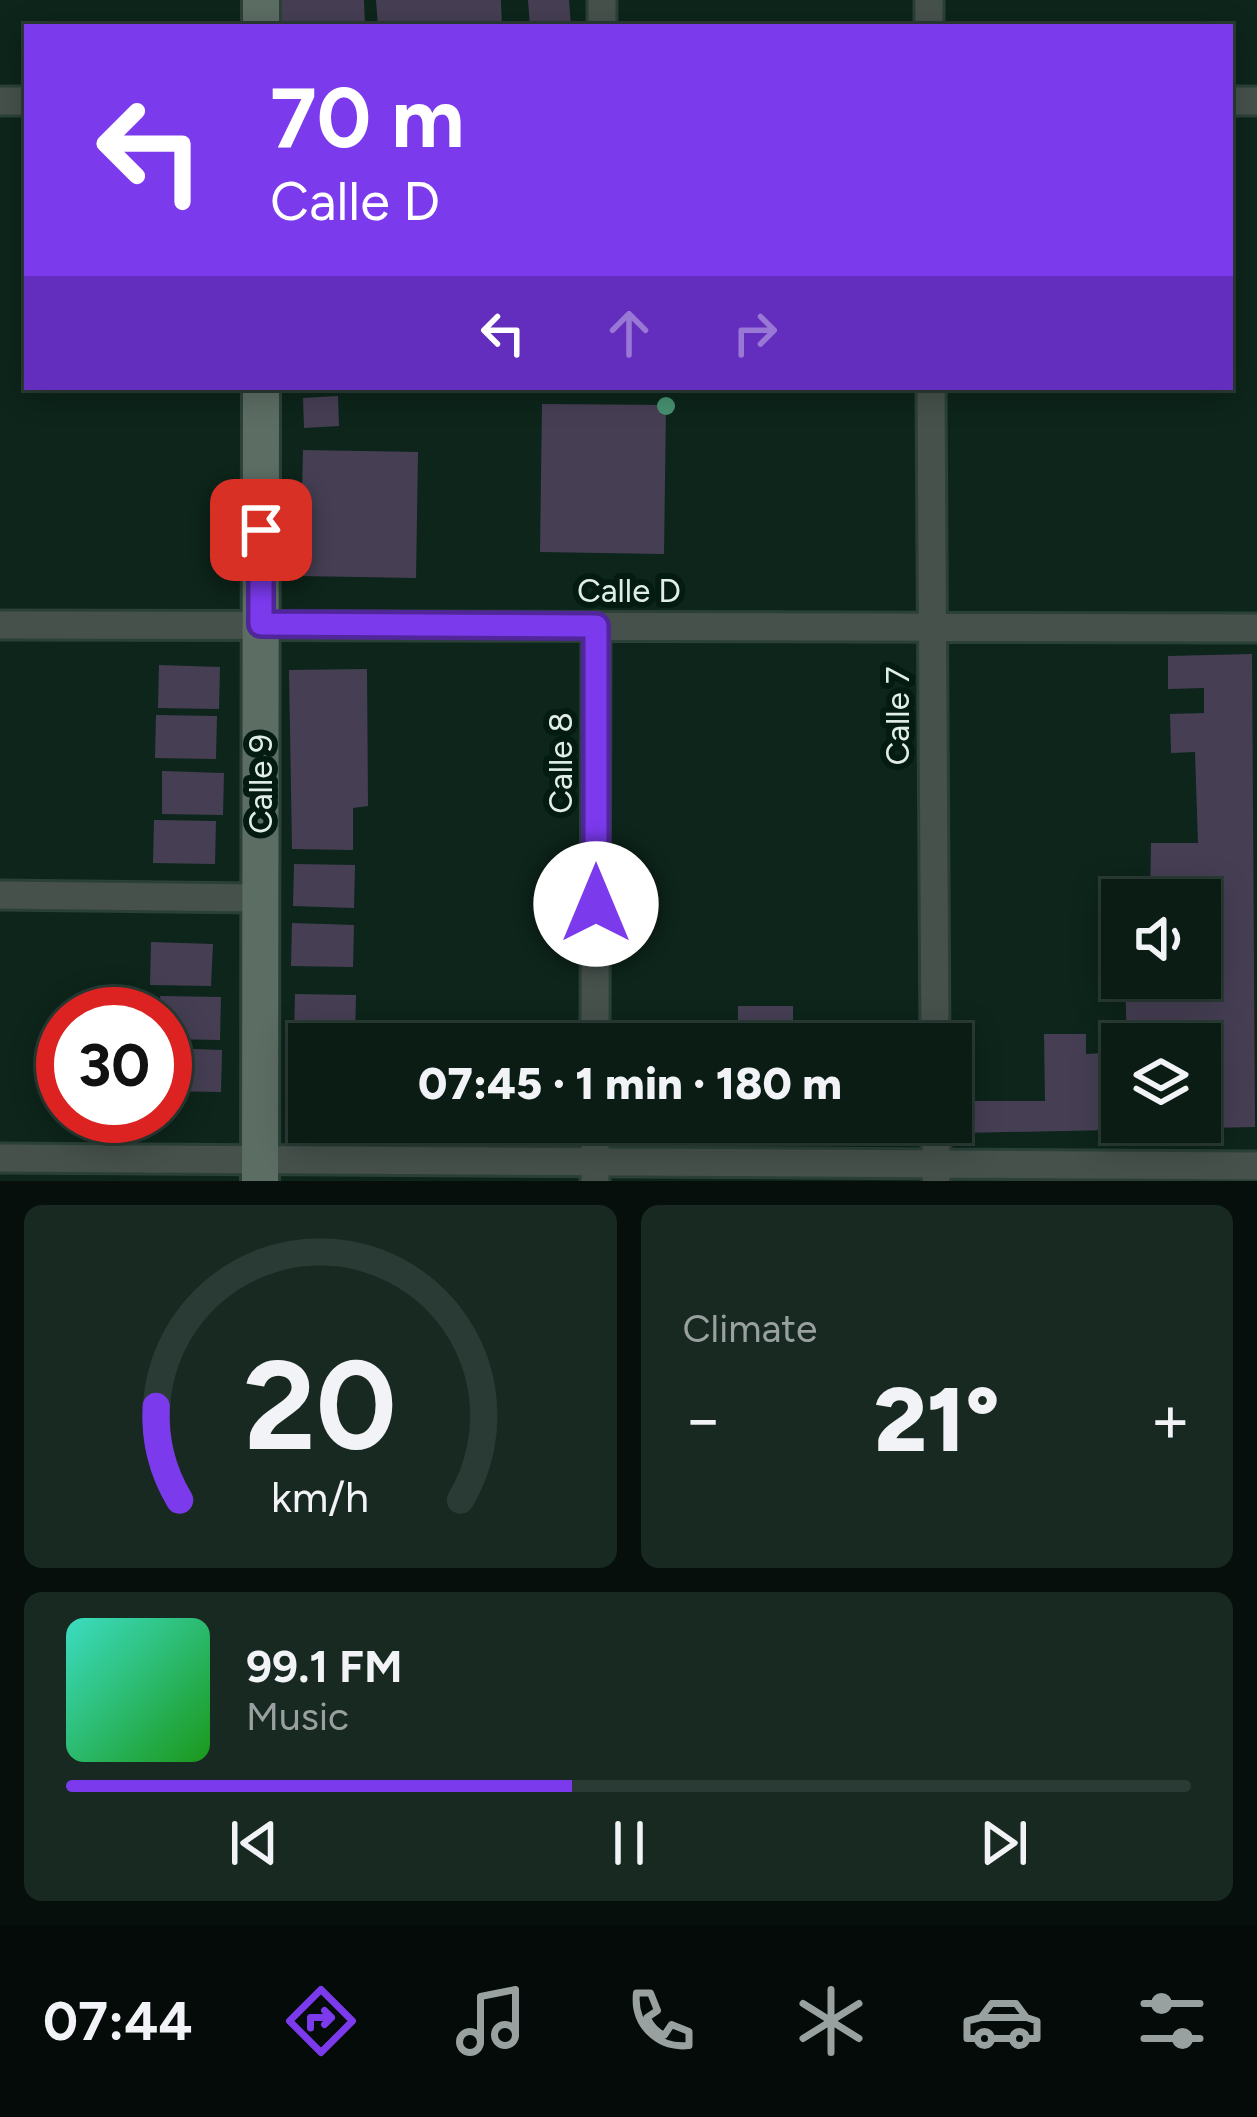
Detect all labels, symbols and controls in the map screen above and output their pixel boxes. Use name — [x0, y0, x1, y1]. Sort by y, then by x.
text: 70 m — [270, 67, 464, 168]
icon: left — [72, 72, 228, 228]
text: Calle D — [270, 169, 440, 234]
icon: left — [470, 300, 536, 366]
icon: ahead — [596, 300, 662, 366]
icon: right — [722, 300, 788, 366]
pin — [210, 479, 312, 581]
icon: arrive — [228, 497, 294, 563]
street label: Calle D — [577, 571, 681, 610]
street label: Calle 7 — [878, 666, 917, 766]
street label: Calle 8 — [541, 712, 580, 814]
street label: Calle 9 — [241, 734, 280, 834]
position arrow — [533, 841, 659, 967]
map controls — [1101, 879, 1221, 1143]
button: sound — [1101, 879, 1221, 999]
speed limit sign: 30 — [36, 987, 192, 1143]
button: layers — [1101, 1023, 1221, 1143]
text: 07:45 · 1 min · 180 m — [418, 1056, 842, 1110]
text: Climate — [683, 1305, 817, 1352]
text: 20 — [244, 1330, 397, 1480]
text: 21° — [874, 1365, 1000, 1474]
text: − — [683, 1379, 724, 1459]
text: + — [1150, 1379, 1191, 1459]
text: km/h — [271, 1470, 369, 1522]
text: 99.1 FM — [246, 1639, 403, 1693]
text: Music — [246, 1693, 349, 1740]
icon: previous — [221, 1810, 287, 1876]
icon: pause — [596, 1810, 662, 1876]
icon: next — [971, 1810, 1037, 1876]
icon: directions — [279, 1979, 363, 2063]
icon: music — [449, 1979, 533, 2063]
icon: phone — [619, 1979, 703, 2063]
icon: climate — [789, 1979, 873, 2063]
icon: car — [960, 1979, 1044, 2063]
icon: filters — [1130, 1979, 1214, 2063]
text: 07:44 — [43, 1989, 193, 2054]

